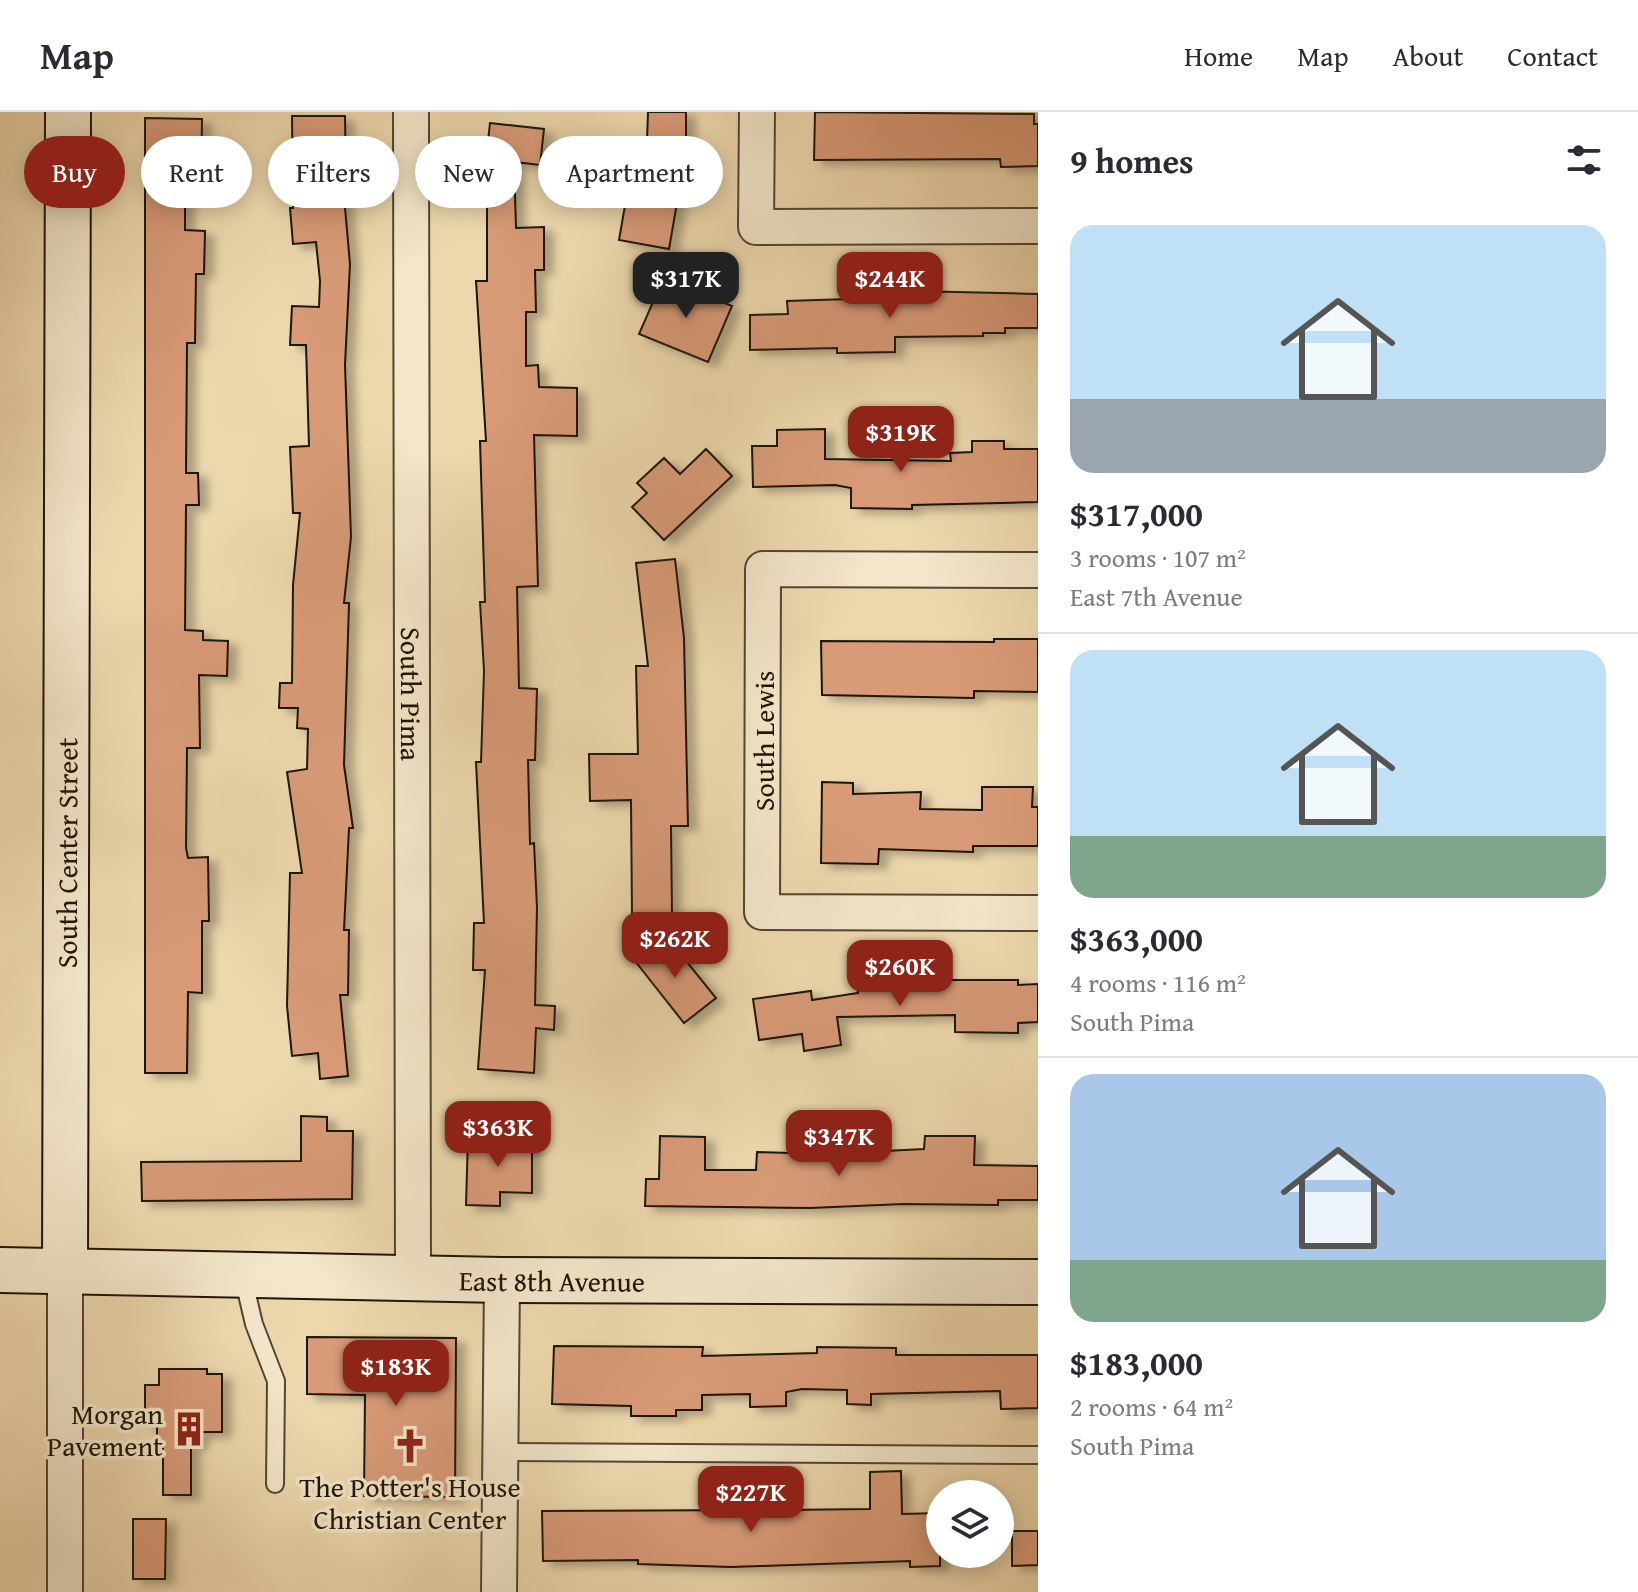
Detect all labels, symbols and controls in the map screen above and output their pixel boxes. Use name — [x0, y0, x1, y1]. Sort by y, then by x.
text: Map — [40, 27, 114, 83]
text: Home — [1184, 35, 1253, 76]
text: Map — [1297, 35, 1349, 76]
text: About — [1393, 35, 1463, 76]
text: Contact — [1507, 35, 1598, 76]
chip: Buy — [24, 136, 125, 208]
chip: Rent — [141, 136, 252, 208]
chip: Filters — [268, 136, 399, 208]
chip: New — [415, 136, 522, 208]
chip: Apartment — [538, 136, 723, 208]
text: 9 homes — [1070, 136, 1194, 185]
icon: filters — [1562, 138, 1606, 182]
pin: $317K — [630, 252, 742, 320]
pin: $244K — [834, 252, 946, 320]
text: $317K — [651, 258, 721, 297]
text: $244K — [855, 258, 925, 297]
icon: home — [1266, 277, 1410, 421]
pin: $319K — [845, 406, 957, 474]
text: $319K — [866, 412, 936, 451]
text: $317,000 — [1070, 489, 1203, 538]
text: 3 rooms · 107 m² — [1070, 538, 1246, 577]
text: East 7th Avenue — [1070, 577, 1243, 616]
street label: South Pima — [391, 627, 433, 762]
street label: South Lewis — [743, 671, 784, 811]
icon: home — [1266, 702, 1410, 846]
street label: South Center Street — [45, 738, 87, 968]
pin: $262K — [619, 912, 731, 980]
text: $363,000 — [1070, 914, 1203, 963]
text: $262K — [640, 918, 710, 957]
pin: $260K — [844, 940, 956, 1008]
text: $260K — [865, 946, 935, 985]
text: 4 rooms · 116 m² — [1070, 963, 1246, 1002]
text: South Pima — [1070, 1002, 1194, 1041]
pin: $363K — [442, 1101, 554, 1169]
text: $363K — [463, 1107, 533, 1146]
pin: $347K — [783, 1110, 895, 1178]
text: $347K — [804, 1116, 874, 1155]
icon: home — [1266, 1126, 1410, 1270]
street label: East 8th Avenue — [459, 1259, 645, 1301]
text: $183,000 — [1070, 1338, 1203, 1387]
pin: $183K — [340, 1340, 452, 1408]
text: $183K — [361, 1346, 431, 1385]
text: 2 rooms · 64 m² — [1070, 1387, 1233, 1426]
place label: Morgan Pavement — [47, 1393, 163, 1466]
building icon: Morgan Pavement — [170, 1410, 208, 1448]
text: South Pima — [1070, 1426, 1194, 1465]
church icon: The Potter's House Christian Center — [391, 1427, 429, 1465]
place label: The Potter's House Christian Center — [299, 1466, 521, 1539]
pin: $227K — [695, 1466, 807, 1534]
text: $227K — [716, 1472, 786, 1511]
map controls — [926, 1480, 1014, 1568]
button: layers — [926, 1480, 1014, 1568]

